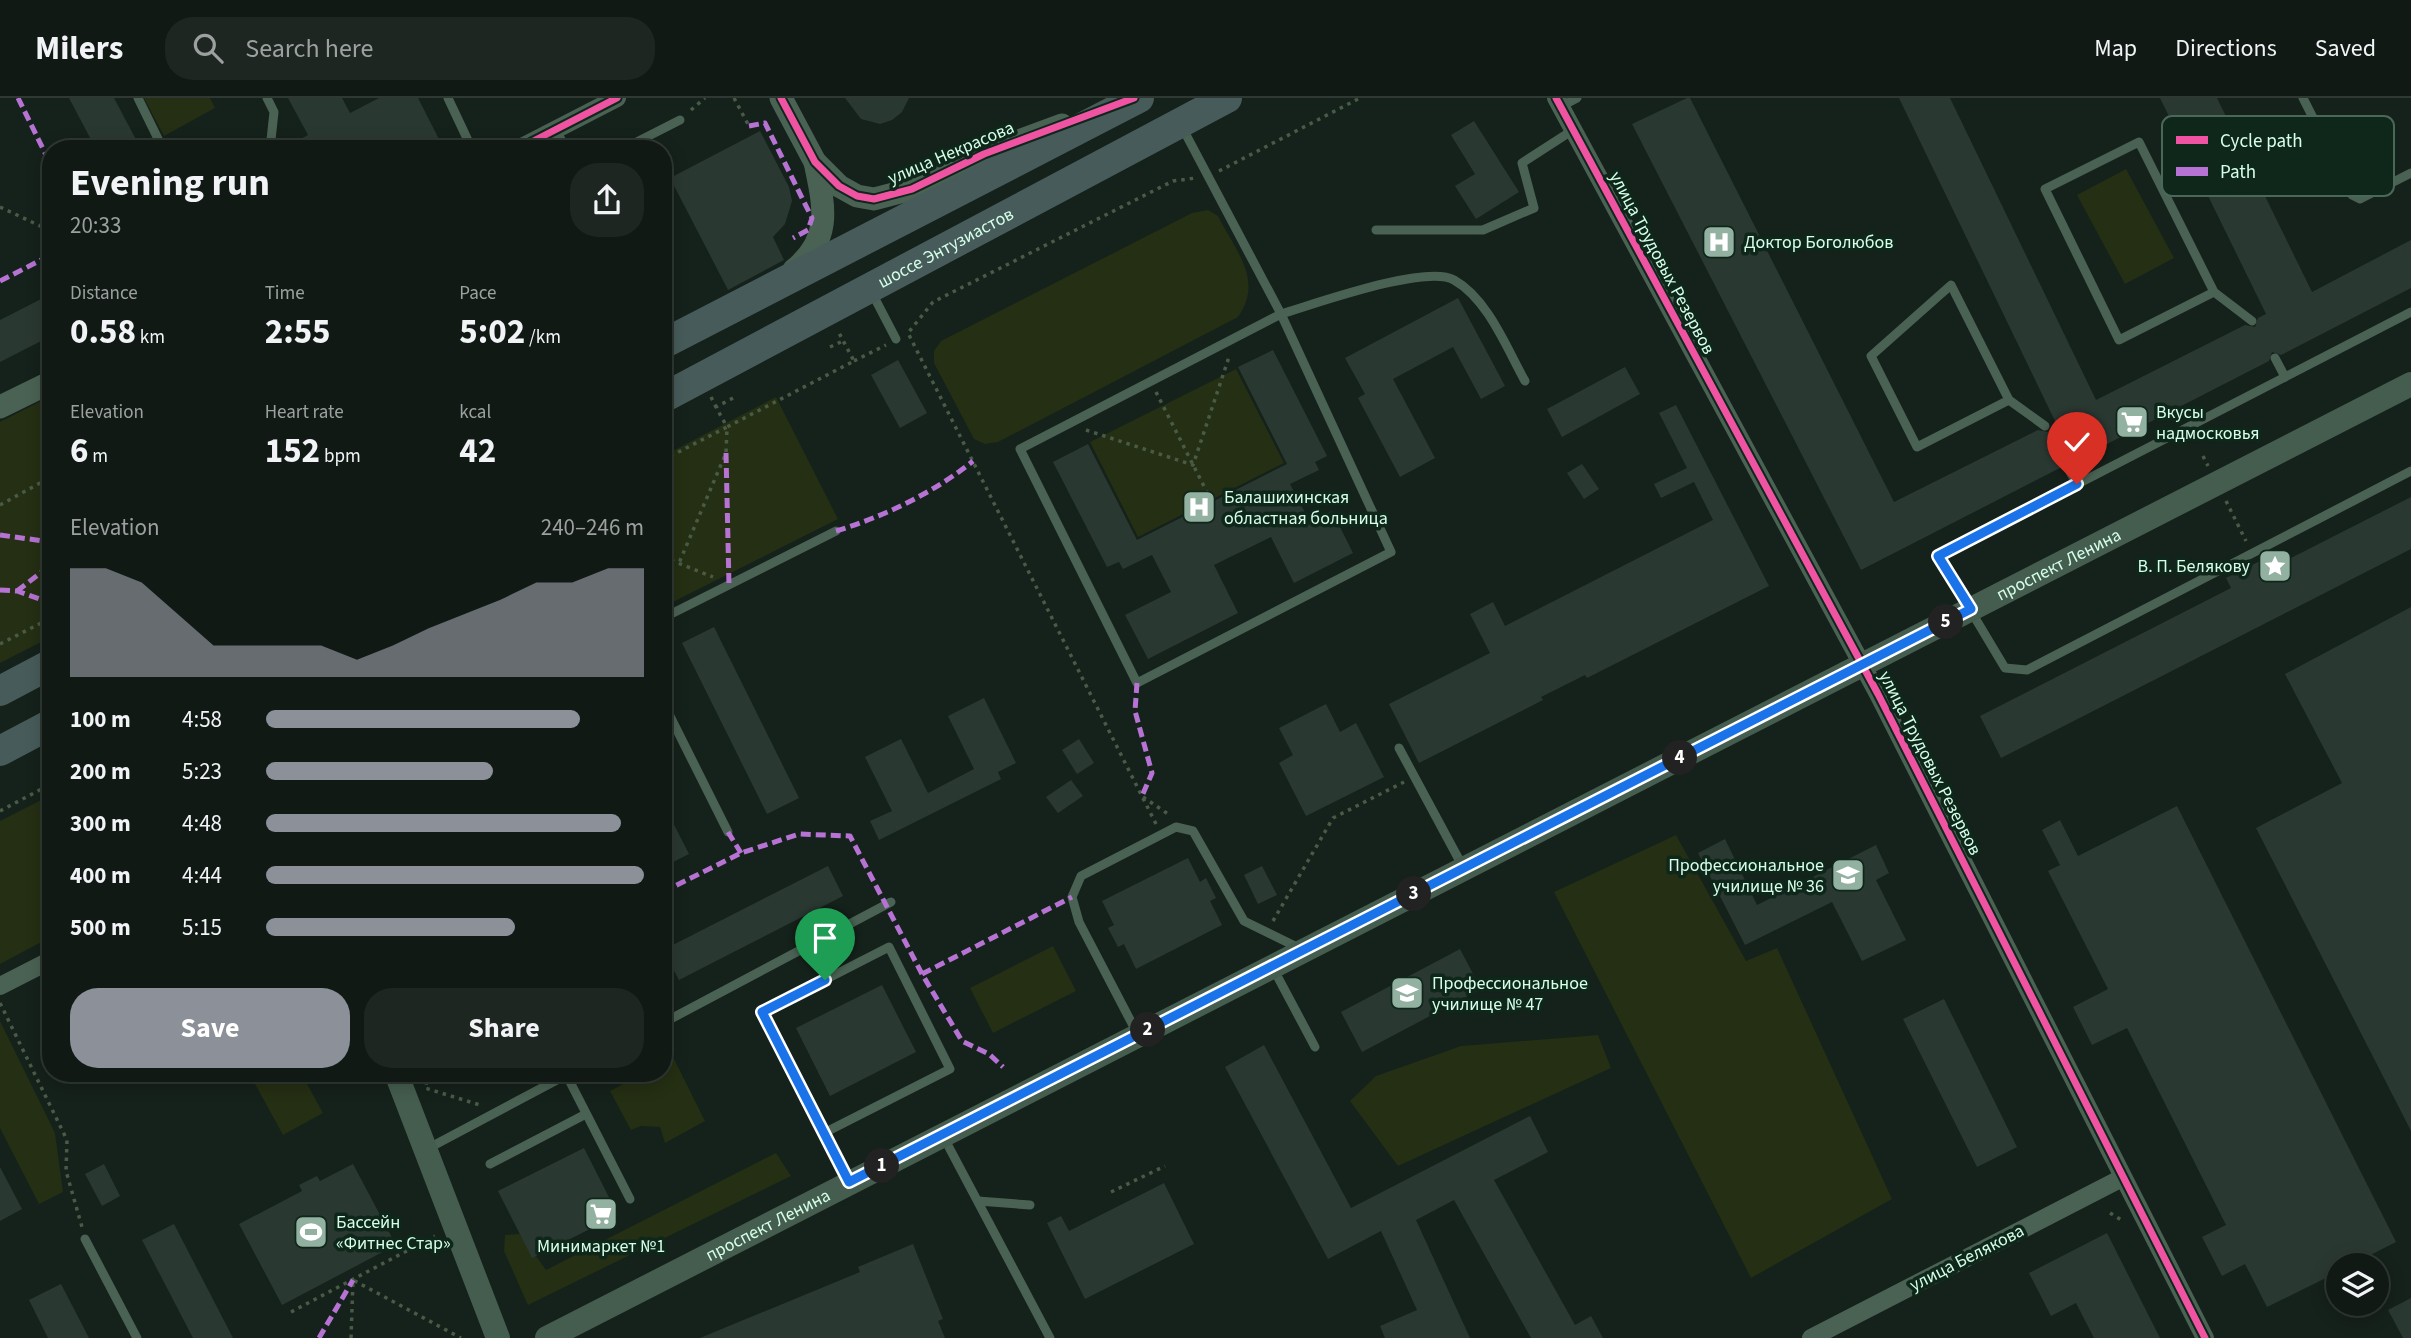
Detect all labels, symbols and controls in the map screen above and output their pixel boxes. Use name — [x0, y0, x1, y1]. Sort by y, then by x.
search box — [165, 17, 655, 80]
text: Milers — [35, 25, 123, 72]
icon: search — [189, 29, 227, 67]
text: Search here — [245, 30, 373, 67]
text: Map — [2094, 31, 2137, 66]
text: Directions — [2175, 31, 2277, 66]
text: Saved — [2315, 31, 2376, 66]
street label: улица Некрасова — [884, 115, 1018, 191]
legend — [2162, 116, 2394, 196]
text: Cycle path — [2220, 128, 2302, 155]
text: Evening run — [70, 156, 270, 210]
text: Path — [2220, 159, 2256, 186]
button: share — [570, 163, 644, 237]
street label: улица Трудовых Резервов — [1603, 167, 1721, 359]
street label: шоссе Энтузиастов — [873, 201, 1018, 294]
text: 20:33 — [70, 209, 121, 242]
hospital icon: Доктор Боголюбов — [1700, 223, 1738, 261]
place label: Доктор Боголюбов — [1744, 230, 1893, 255]
text: Distance — [70, 280, 138, 307]
text: Time — [265, 280, 305, 307]
text: Pace — [459, 280, 497, 307]
text: 0.58 — [70, 307, 136, 357]
text: 2:55 — [265, 307, 331, 357]
text: 5:02 — [459, 307, 525, 357]
text: km — [136, 324, 165, 351]
text: /km — [525, 324, 561, 351]
text: Elevation — [70, 399, 144, 426]
text: Heart rate — [265, 399, 344, 426]
text: kcal — [459, 399, 491, 426]
place label: Вкусы надмосковья — [2156, 400, 2260, 446]
supermarket icon: Вкусы надмосковья — [2113, 403, 2151, 441]
pin — [2047, 412, 2107, 484]
icon: check — [2058, 423, 2096, 461]
text: 6 — [70, 426, 88, 476]
text: 152 — [265, 426, 320, 476]
text: 42 — [459, 426, 496, 476]
text: m — [88, 443, 108, 470]
text: bpm — [320, 443, 361, 470]
place label: Балашихинская областная больница — [1224, 485, 1388, 531]
hospital icon: Балашихинская областная больница — [1180, 488, 1218, 526]
text: Elevation — [70, 511, 160, 544]
text: 240–246 m — [541, 511, 644, 544]
street label: проспект Ленина — [1992, 522, 2125, 607]
place icon: В. П. Белякову — [2256, 547, 2294, 585]
place label: В. П. Белякову — [2138, 554, 2251, 579]
pin: 5 — [1928, 604, 1964, 640]
text: 5 — [1940, 608, 1951, 635]
street label: улица Трудовых Резервов — [1873, 666, 1987, 860]
text: 100 m — [70, 703, 131, 736]
text: 4:58 — [182, 703, 222, 736]
pin: 4 — [1662, 740, 1698, 776]
text: 4 — [1674, 744, 1685, 771]
text: 200 m — [70, 755, 131, 788]
text: 5:23 — [182, 755, 222, 788]
text: 300 m — [70, 807, 131, 840]
text: 4:48 — [182, 807, 222, 840]
place label: Профессиональное училище № 36 — [1668, 853, 1824, 899]
school or university icon: Профессиональное училище № 36 — [1829, 856, 1867, 894]
text: 400 m — [70, 859, 131, 892]
text: 4:44 — [182, 859, 222, 892]
pin: 3 — [1396, 876, 1432, 912]
text: 3 — [1408, 880, 1419, 907]
pin — [795, 908, 855, 980]
text: 500 m — [70, 911, 131, 944]
text: 5:15 — [182, 911, 222, 944]
icon: arrive — [806, 919, 844, 957]
place label: Профессиональное училище № 47 — [1432, 971, 1588, 1017]
school or university icon: Профессиональное училище № 47 — [1388, 974, 1426, 1012]
button: Save — [70, 988, 350, 1068]
button: Share — [364, 988, 644, 1068]
pin: 2 — [1130, 1012, 1166, 1048]
text: 2 — [1142, 1016, 1153, 1043]
pin: 1 — [864, 1148, 900, 1184]
text: 1 — [876, 1152, 887, 1179]
street label: проспект Ленина — [701, 1183, 835, 1267]
supermarket icon: Минимаркет №1 — [582, 1195, 620, 1233]
place label: Бассейн «Фитнес Стар» — [336, 1210, 451, 1256]
sports icon: Бассейн «Фитнес Стар» — [292, 1213, 330, 1251]
street label: улица Белякова — [1905, 1218, 2029, 1298]
place label: Минимаркет №1 — [537, 1234, 665, 1259]
map controls — [2326, 1253, 2389, 1316]
button: layers — [2326, 1253, 2389, 1316]

